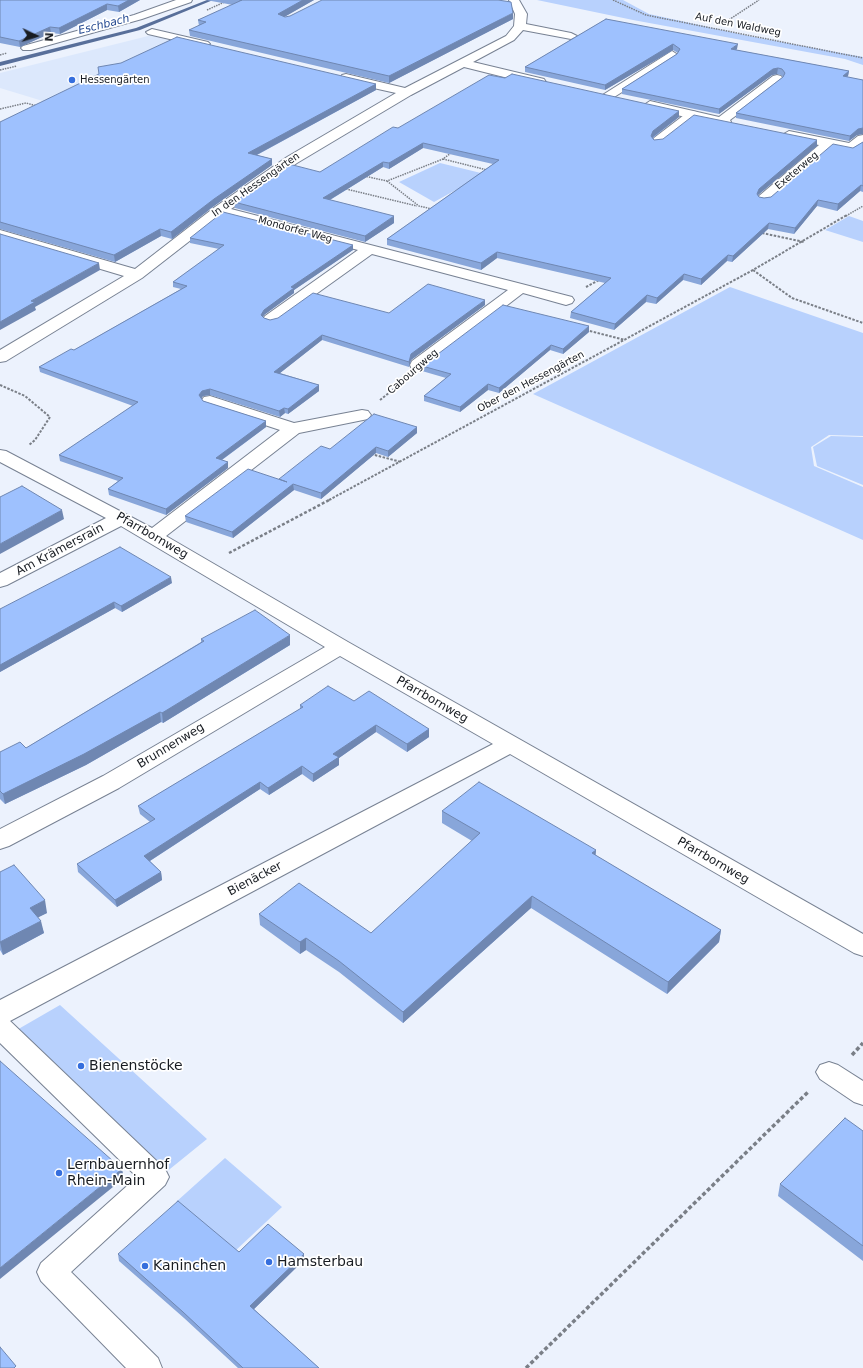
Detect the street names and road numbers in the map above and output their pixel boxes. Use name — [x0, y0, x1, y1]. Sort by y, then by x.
street label: Auf den Waldweg — [694, 11, 782, 39]
street label: Exeterweg — [773, 149, 821, 193]
street label: In den Hessengärten — [210, 150, 302, 220]
street label: Mondorfer Weg — [257, 214, 333, 246]
street label: Cabourgweg — [385, 347, 441, 397]
street label: Ober den Hessengärten — [476, 349, 586, 415]
street label: Pfarrbornweg — [114, 510, 190, 562]
street label: Am Krämersrain — [14, 521, 106, 579]
street label: Pfarrbornweg — [394, 674, 470, 726]
street label: Brunnenweg — [135, 720, 207, 772]
street label: Pfarrbornweg — [675, 835, 751, 887]
street label: Bienäcker — [225, 859, 285, 899]

